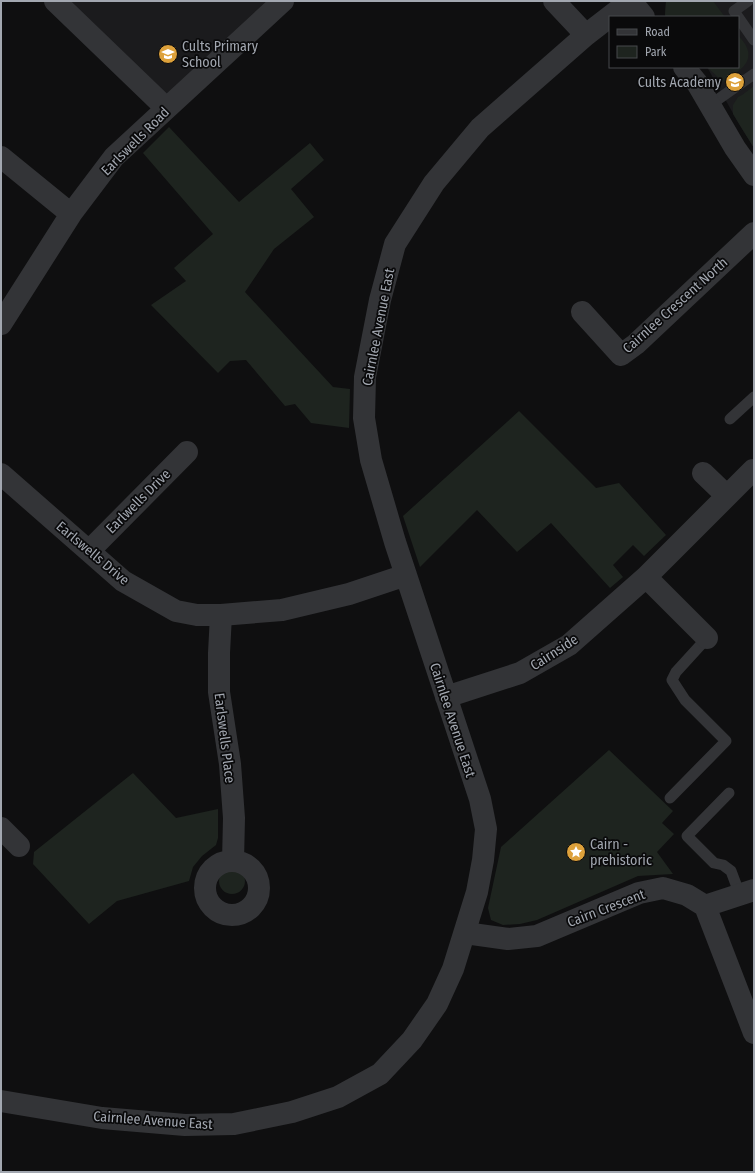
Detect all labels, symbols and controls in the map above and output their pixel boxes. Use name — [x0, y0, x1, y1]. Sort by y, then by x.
legend — [609, 16, 739, 68]
text: Road — [645, 25, 670, 39]
place label: Cults Primary School — [182, 38, 259, 71]
school or university icon: Cults Primary School — [157, 43, 179, 65]
text: Park — [645, 45, 667, 59]
school or university icon: Cults Academy — [724, 71, 746, 93]
place label: Cults Academy — [638, 74, 722, 91]
street label: Earlswells Road — [98, 104, 173, 179]
street label: Cairnlee Crescent North — [619, 254, 731, 357]
street label: Cairnlee Avenue East — [359, 266, 398, 387]
street label: Earlwells Drive — [103, 466, 174, 537]
street label: Earlswells Drive — [53, 518, 133, 589]
street label: Cairnside — [527, 631, 581, 674]
street label: Cairnlee Avenue East — [426, 661, 479, 780]
street label: Earlswells Place — [211, 692, 238, 784]
place label: Cairn - prehistoric — [590, 836, 652, 869]
place icon: Cairn - prehistoric — [565, 841, 587, 863]
street label: Cairn Crescent — [565, 886, 648, 931]
street label: Cairnlee Avenue East — [93, 1108, 214, 1133]

